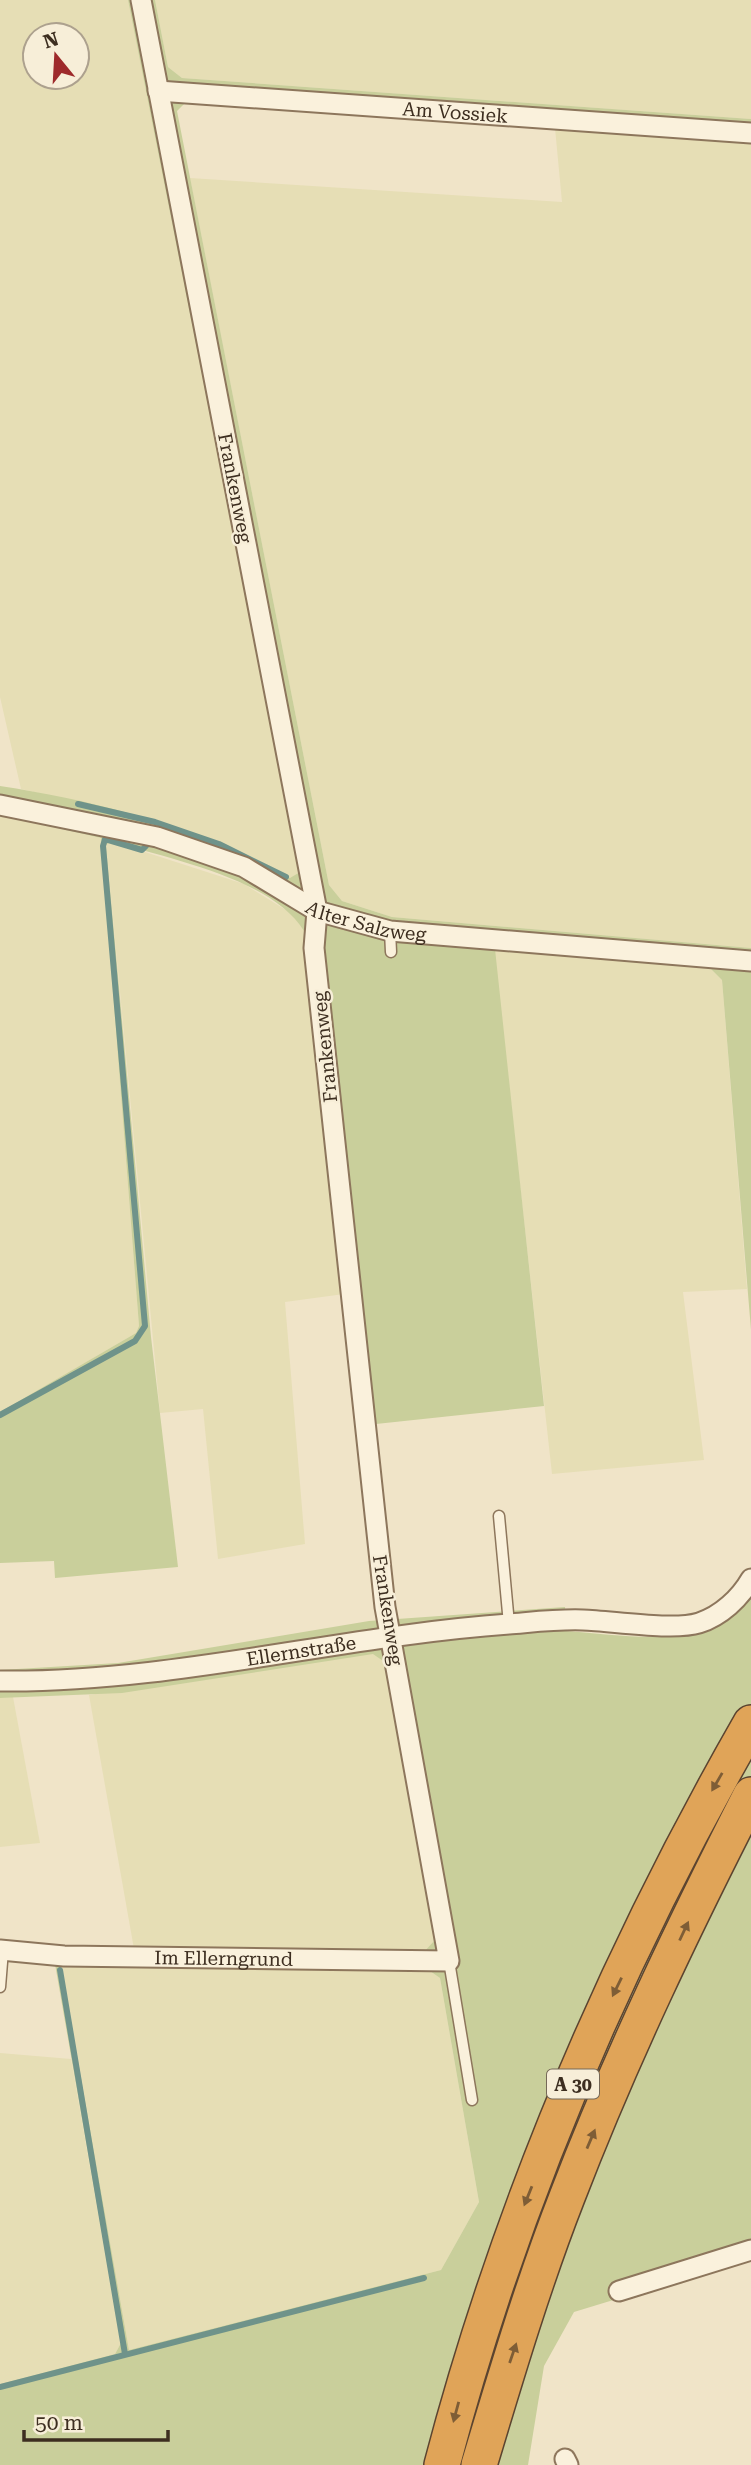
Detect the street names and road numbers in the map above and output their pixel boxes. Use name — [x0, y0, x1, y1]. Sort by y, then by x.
street label: Am Vossiek — [402, 97, 509, 127]
street label: Frankenweg — [213, 431, 257, 545]
street label: Alter Salzweg — [302, 895, 427, 945]
street label: Frankenweg — [308, 990, 342, 1104]
street label: Frankenweg — [368, 1553, 408, 1667]
street label: Ellernstraße — [245, 1631, 358, 1670]
street label: Im Ellerngrund — [154, 1946, 293, 1970]
road number: A 30 — [547, 2070, 599, 2098]

